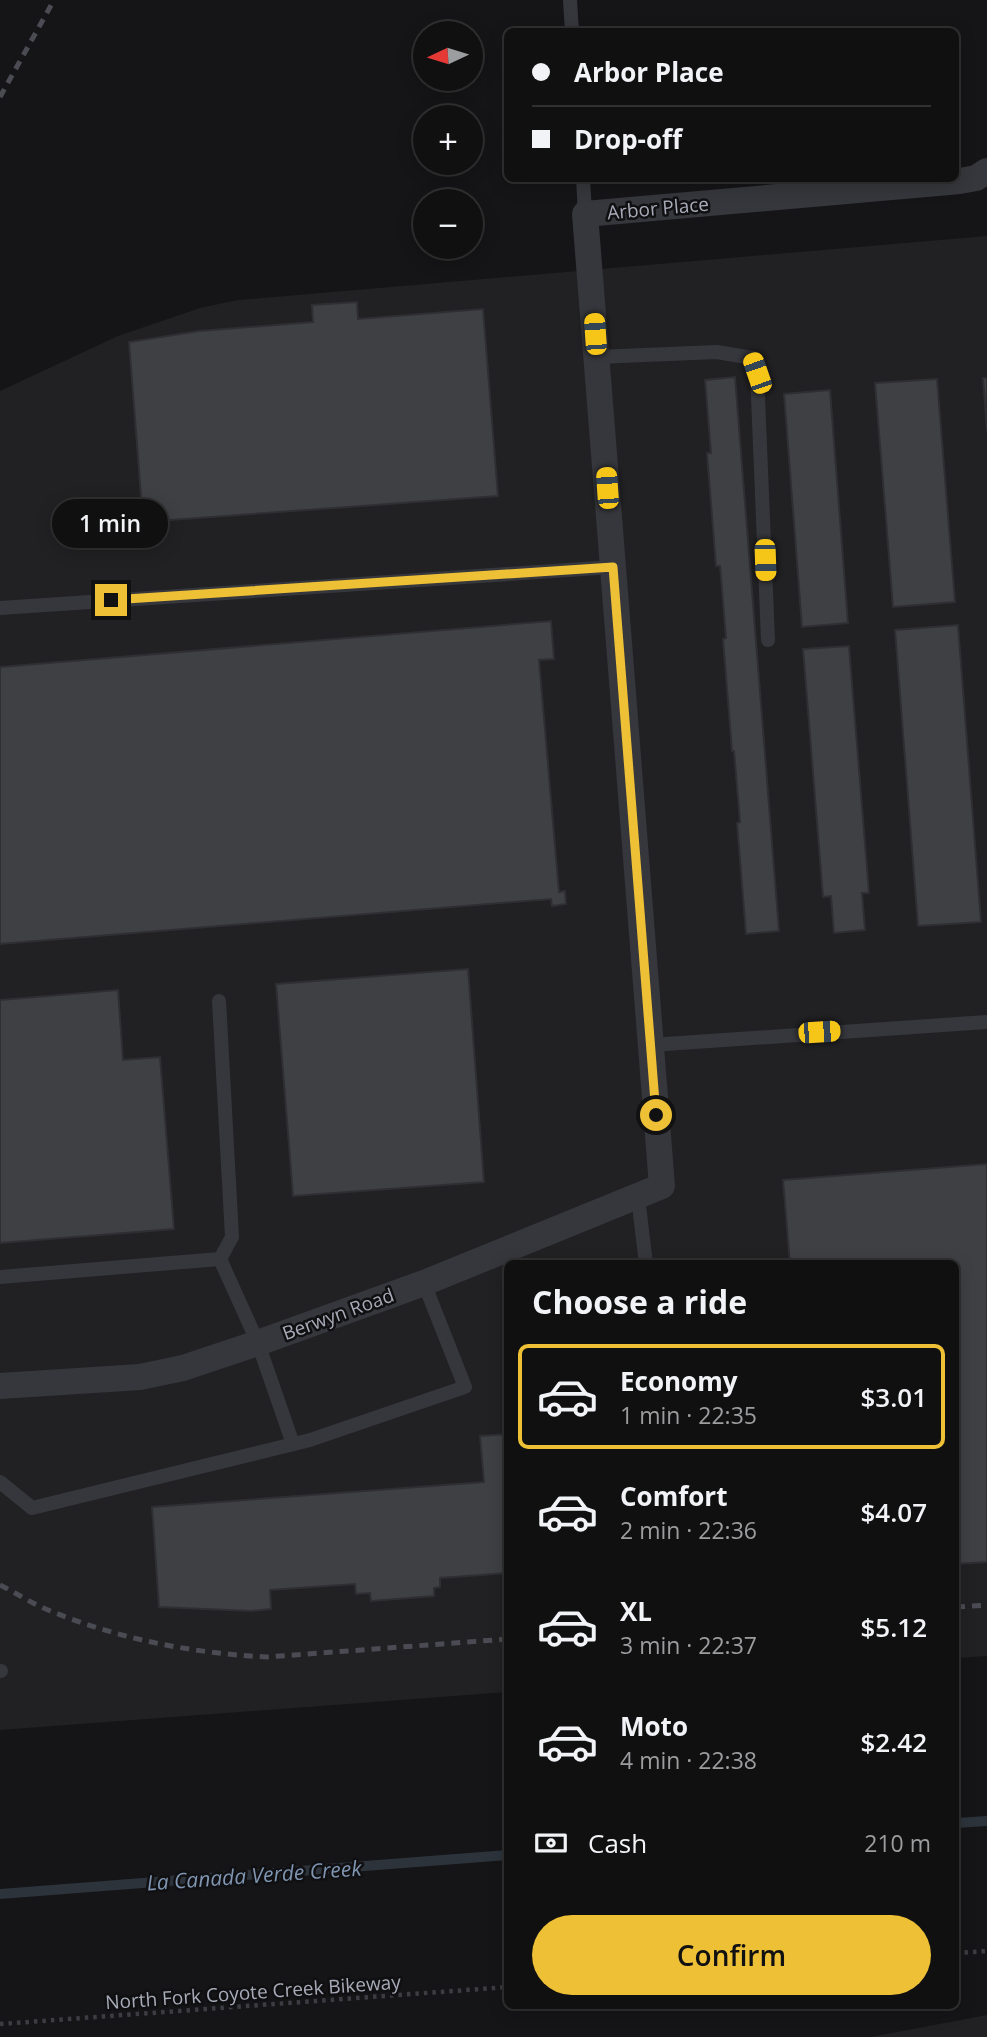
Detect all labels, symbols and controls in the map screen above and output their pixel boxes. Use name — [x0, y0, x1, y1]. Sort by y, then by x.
north arrow — [413, 21, 483, 91]
map controls — [413, 21, 483, 259]
text: Arbor Place — [574, 54, 724, 90]
button: + — [413, 105, 483, 175]
text: Drop-off — [574, 121, 682, 157]
button: − — [413, 189, 483, 259]
street label: Arbor Place — [606, 191, 710, 225]
car — [584, 312, 607, 356]
car — [741, 350, 774, 396]
car — [596, 466, 619, 510]
callout: 1 min — [53, 498, 169, 548]
text: 1 min — [79, 507, 141, 539]
car — [754, 539, 777, 581]
route end — [95, 584, 127, 616]
car — [798, 1020, 841, 1044]
route start — [640, 1099, 672, 1131]
text: Choose a ride — [532, 1280, 747, 1323]
street label: Berwyn Road — [279, 1282, 397, 1346]
text: Economy — [620, 1363, 738, 1399]
icon: car — [536, 1365, 599, 1428]
text: $3.01 — [860, 1379, 927, 1415]
text: 1 min · 22:35 — [620, 1399, 757, 1431]
text: Comfort — [620, 1478, 727, 1514]
icon: car — [536, 1480, 599, 1543]
text: $4.07 — [860, 1494, 927, 1530]
text: 2 min · 22:36 — [620, 1514, 757, 1546]
text: XL — [620, 1593, 652, 1629]
icon: car — [536, 1595, 599, 1658]
text: $5.12 — [860, 1609, 927, 1645]
text: 3 min · 22:37 — [620, 1629, 757, 1661]
text: Moto — [620, 1708, 688, 1744]
icon: car — [536, 1710, 599, 1773]
text: $2.42 — [860, 1724, 927, 1760]
text: 4 min · 22:38 — [620, 1744, 757, 1776]
icon: cash — [532, 1824, 570, 1862]
text: Cash — [588, 1825, 647, 1861]
text: 210 m — [864, 1827, 931, 1859]
water label: La Canada Verde Creek — [146, 1853, 363, 1896]
button: Confirm — [532, 1915, 931, 1995]
street label: North Fork Coyote Creek Bikeway — [104, 1969, 402, 2015]

